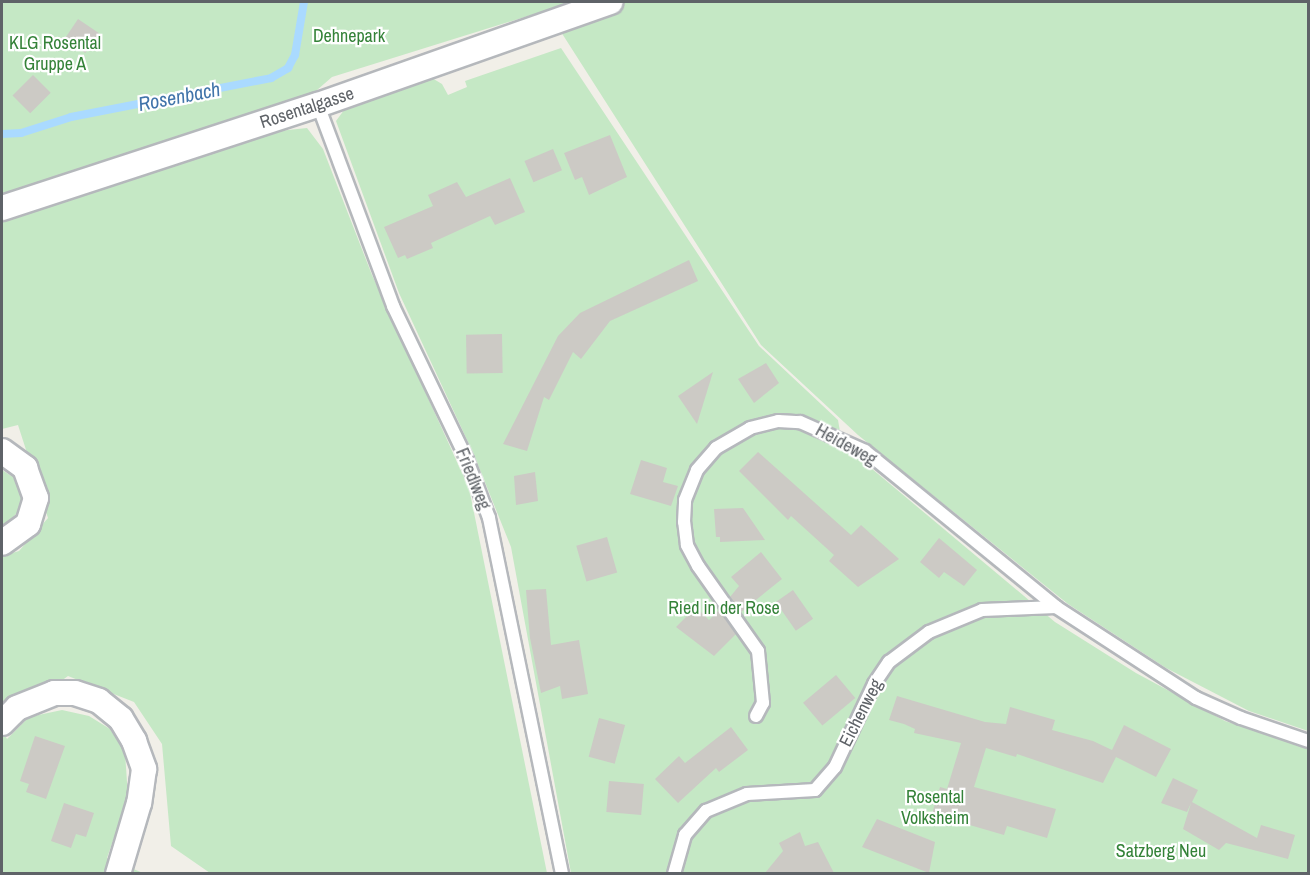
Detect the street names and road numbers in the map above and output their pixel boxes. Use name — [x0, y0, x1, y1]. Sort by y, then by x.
street label: Rosentalgasse — [257, 83, 357, 133]
street label: Heideweg — [812, 419, 880, 471]
street label: Friedlweg — [451, 445, 495, 513]
street label: Eichenweg — [835, 676, 887, 750]

